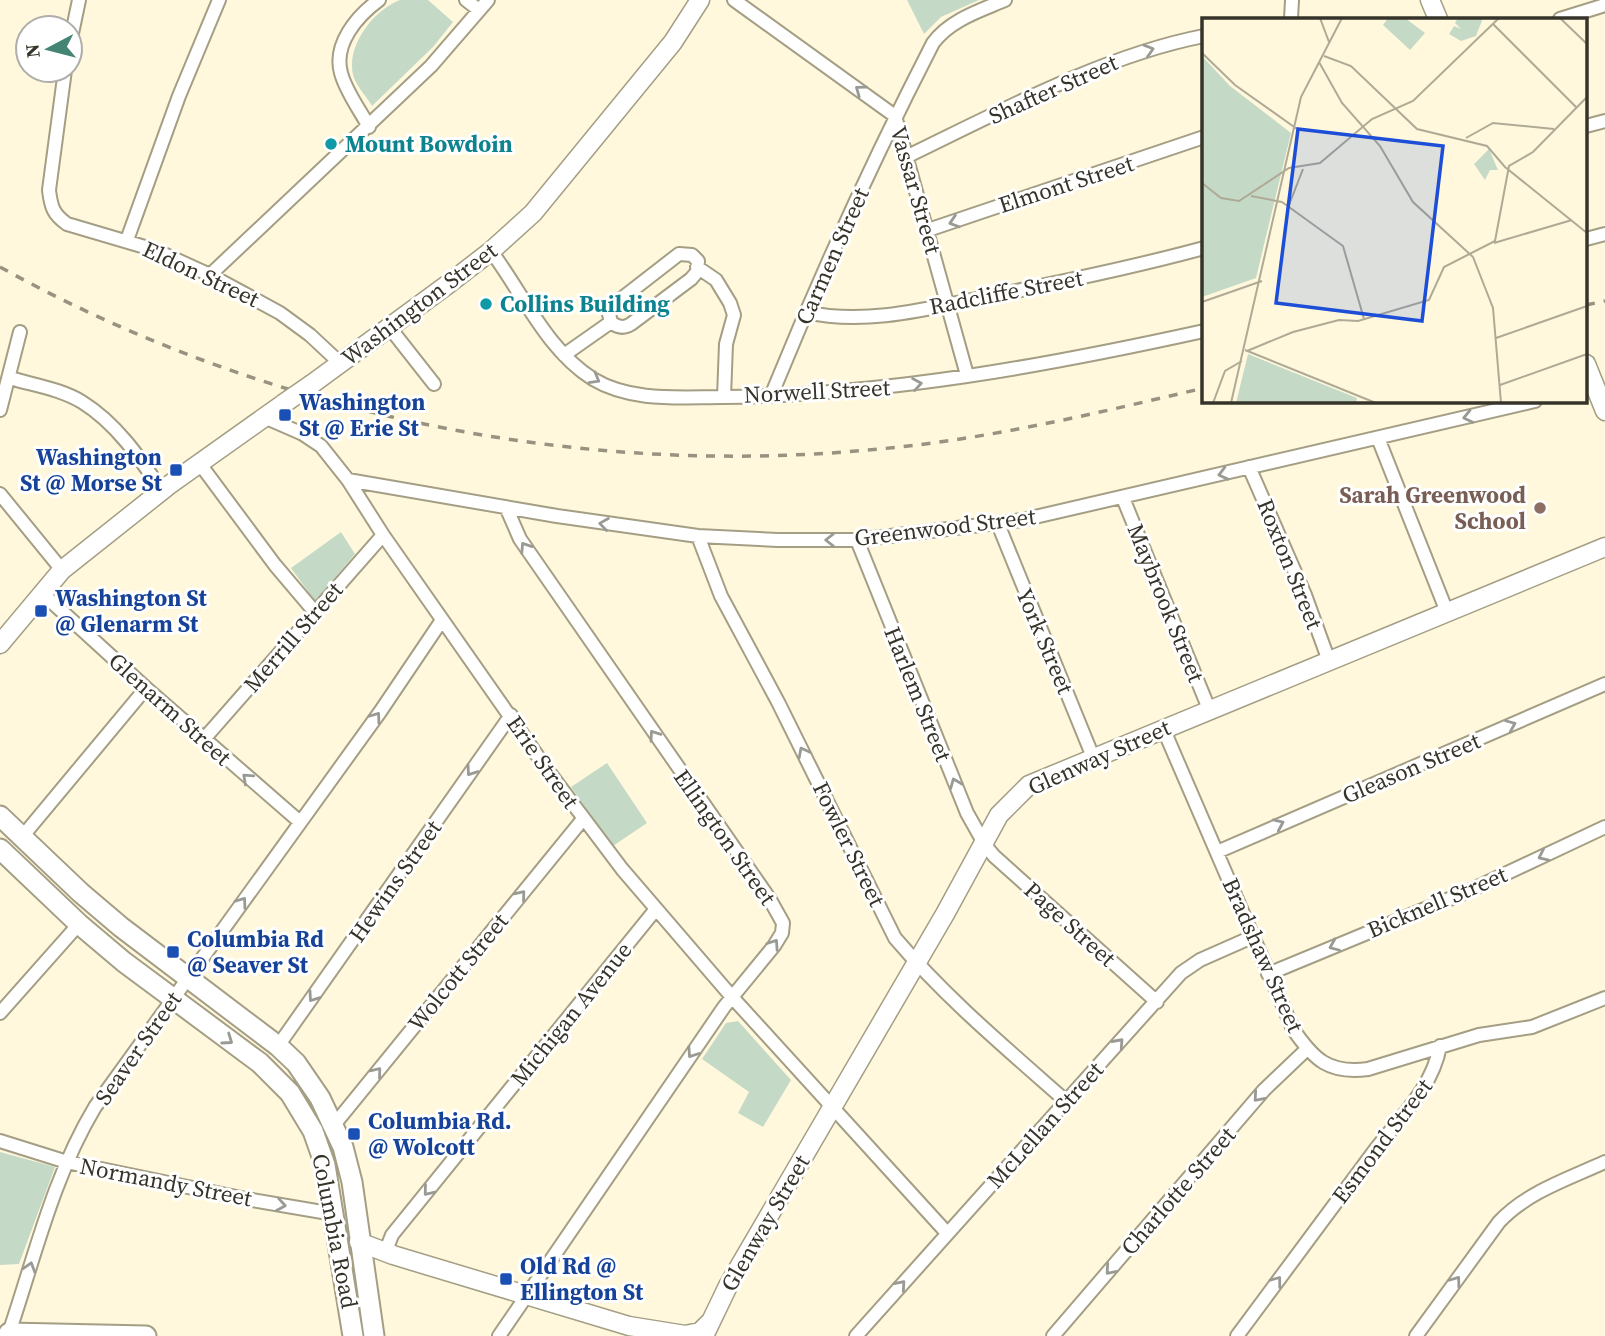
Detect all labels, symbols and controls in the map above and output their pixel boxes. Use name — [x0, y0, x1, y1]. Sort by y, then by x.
north arrow — [14, 14, 84, 84]
inset map — [1202, 18, 1588, 402]
text: N — [18, 42, 46, 60]
one-way arrow — [1143, 43, 1155, 58]
street label: Shafter Street — [983, 46, 1123, 132]
one-way arrow — [855, 85, 868, 98]
street label: Vassar Street — [883, 122, 950, 258]
place label: Mount Bowdoin — [345, 128, 513, 160]
marker: Mount Bowdoin — [323, 136, 339, 152]
street label: Elmont Street — [994, 147, 1138, 221]
street label: Carmen Street — [787, 182, 877, 330]
one-way arrow — [948, 214, 961, 228]
street label: Eldon Street — [138, 233, 265, 315]
street label: Washington Street — [335, 235, 504, 373]
street label: Radcliffe Street — [927, 261, 1086, 323]
place label: Collins Building — [500, 288, 670, 320]
marker: Collins Building — [478, 296, 494, 312]
one-way arrow — [588, 371, 601, 384]
street label: Norwell Street — [743, 371, 891, 411]
one-way arrow — [911, 377, 923, 392]
place label: Washington St @ Erie St — [299, 386, 425, 444]
marker: Washington St @ Erie St — [277, 407, 293, 423]
one-way arrow — [1462, 408, 1474, 423]
place label: Washington St @ Morse St — [20, 441, 163, 499]
marker: Washington St @ Morse St — [168, 462, 184, 478]
one-way arrow — [1217, 466, 1229, 480]
place label: Sarah Greenwood School — [1339, 479, 1526, 537]
street label: Roxton Street — [1249, 494, 1331, 634]
street label: Greenwood Street — [853, 500, 1038, 554]
marker: Sarah Greenwood School — [1532, 500, 1548, 516]
one-way arrow — [598, 516, 610, 531]
street label: Maybrook Street — [1120, 519, 1213, 687]
one-way arrow — [825, 532, 835, 548]
one-way arrow — [521, 542, 534, 555]
street label: Merrill Street — [236, 574, 350, 699]
place label: Washington St @ Glenarm St — [55, 582, 207, 640]
street label: York Street — [1008, 583, 1082, 699]
marker: Washington St @ Glenarm St — [33, 603, 49, 619]
street label: Harlem Street — [876, 622, 960, 767]
street label: Glenarm Street — [102, 645, 239, 773]
street label: Erie Street — [499, 709, 587, 815]
street label: Glenway Street — [1023, 711, 1176, 803]
one-way arrow — [368, 712, 380, 725]
one-way arrow — [1504, 719, 1516, 733]
street label: Gleason Street — [1337, 724, 1485, 811]
one-way arrow — [650, 730, 662, 743]
one-way arrow — [798, 746, 812, 759]
one-way arrow — [467, 763, 479, 776]
street label: Ellington Street — [666, 763, 784, 912]
one-way arrow — [242, 774, 255, 786]
street label: Fowler Street — [805, 776, 893, 912]
one-way arrow — [949, 778, 963, 790]
street label: Hewins Street — [341, 813, 449, 948]
one-way arrow — [1272, 818, 1284, 832]
one-way arrow — [1538, 848, 1550, 862]
street label: Bicknell Street — [1362, 858, 1512, 946]
street label: Bradshaw Street — [1215, 873, 1312, 1038]
street label: Page Street — [1017, 874, 1123, 974]
one-way arrow — [512, 891, 525, 903]
one-way arrow — [234, 897, 247, 909]
street label: Wolcott Street — [400, 906, 516, 1038]
place label: Columbia Rd @ Seaver St — [187, 923, 324, 981]
street label: Michigan Avenue — [503, 935, 639, 1093]
one-way arrow — [1329, 938, 1342, 952]
one-way arrow — [766, 939, 779, 952]
marker: Columbia Rd @ Seaver St — [165, 944, 181, 960]
street label: Seaver Street — [87, 984, 189, 1111]
one-way arrow — [309, 989, 321, 1002]
one-way arrow — [220, 1032, 233, 1044]
one-way arrow — [1111, 1038, 1124, 1051]
one-way arrow — [688, 1045, 701, 1058]
street label: McLellan Street — [979, 1054, 1111, 1195]
one-way arrow — [369, 1067, 381, 1080]
street label: Esmond Street — [1324, 1071, 1440, 1210]
one-way arrow — [1254, 1089, 1266, 1102]
place label: Columbia Rd. @ Wolcott — [368, 1105, 512, 1163]
street label: Charlotte Street — [1113, 1120, 1243, 1262]
marker: Columbia Rd. @ Wolcott — [346, 1126, 362, 1142]
street label: Glenway Street — [713, 1148, 817, 1297]
street label: Normandy Street — [77, 1150, 255, 1214]
street label: Columbia Road — [304, 1151, 366, 1311]
one-way arrow — [424, 1183, 437, 1195]
one-way arrow — [275, 1197, 287, 1212]
place label: Old Rd @ Ellington St — [520, 1250, 644, 1308]
one-way arrow — [1106, 1261, 1118, 1274]
one-way arrow — [21, 1262, 36, 1274]
marker: Old Rd @ Ellington St — [498, 1271, 514, 1287]
one-way arrow — [1269, 1276, 1282, 1289]
one-way arrow — [1448, 1276, 1460, 1289]
one-way arrow — [893, 1280, 905, 1293]

